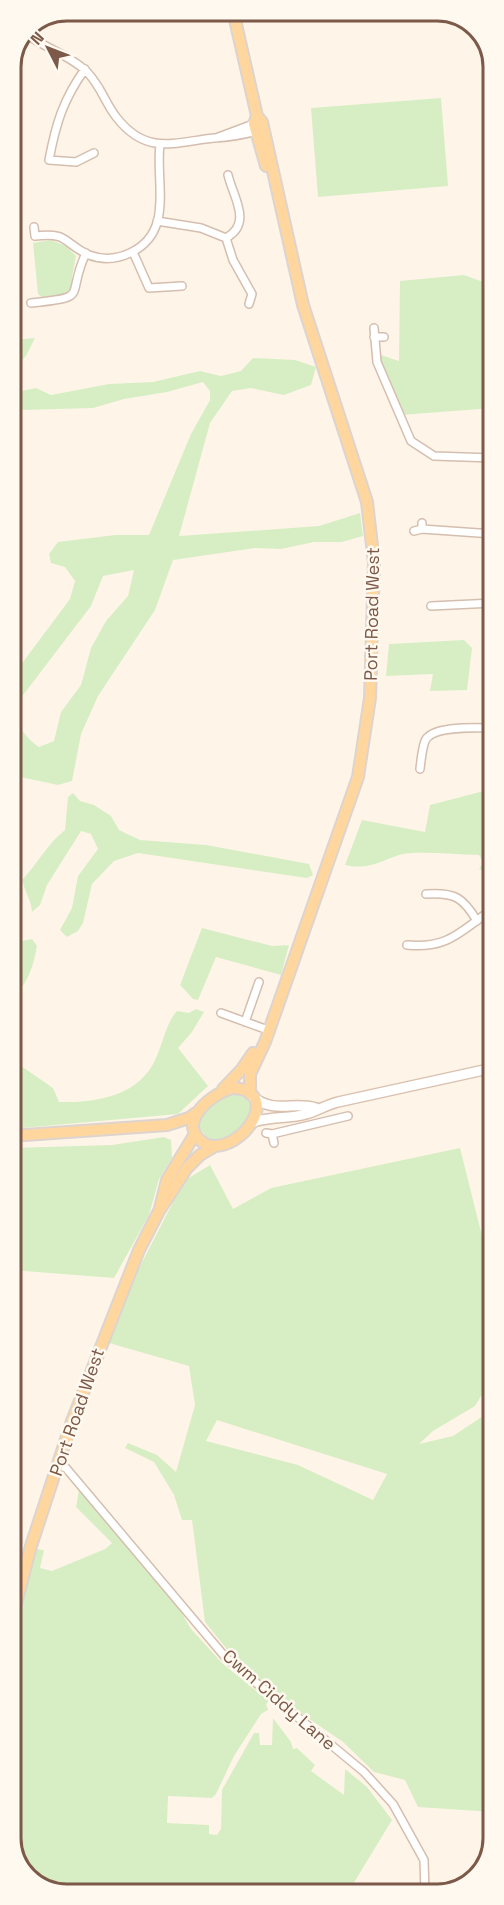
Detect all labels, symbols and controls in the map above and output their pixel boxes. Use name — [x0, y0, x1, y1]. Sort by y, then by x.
north arrow — [18, 18, 78, 78]
text: N — [26, 27, 49, 49]
street label: Port Road West — [359, 547, 384, 681]
street label: Port Road West — [44, 1345, 109, 1479]
street label: Cwm Ciddy Lane — [218, 1644, 341, 1755]

